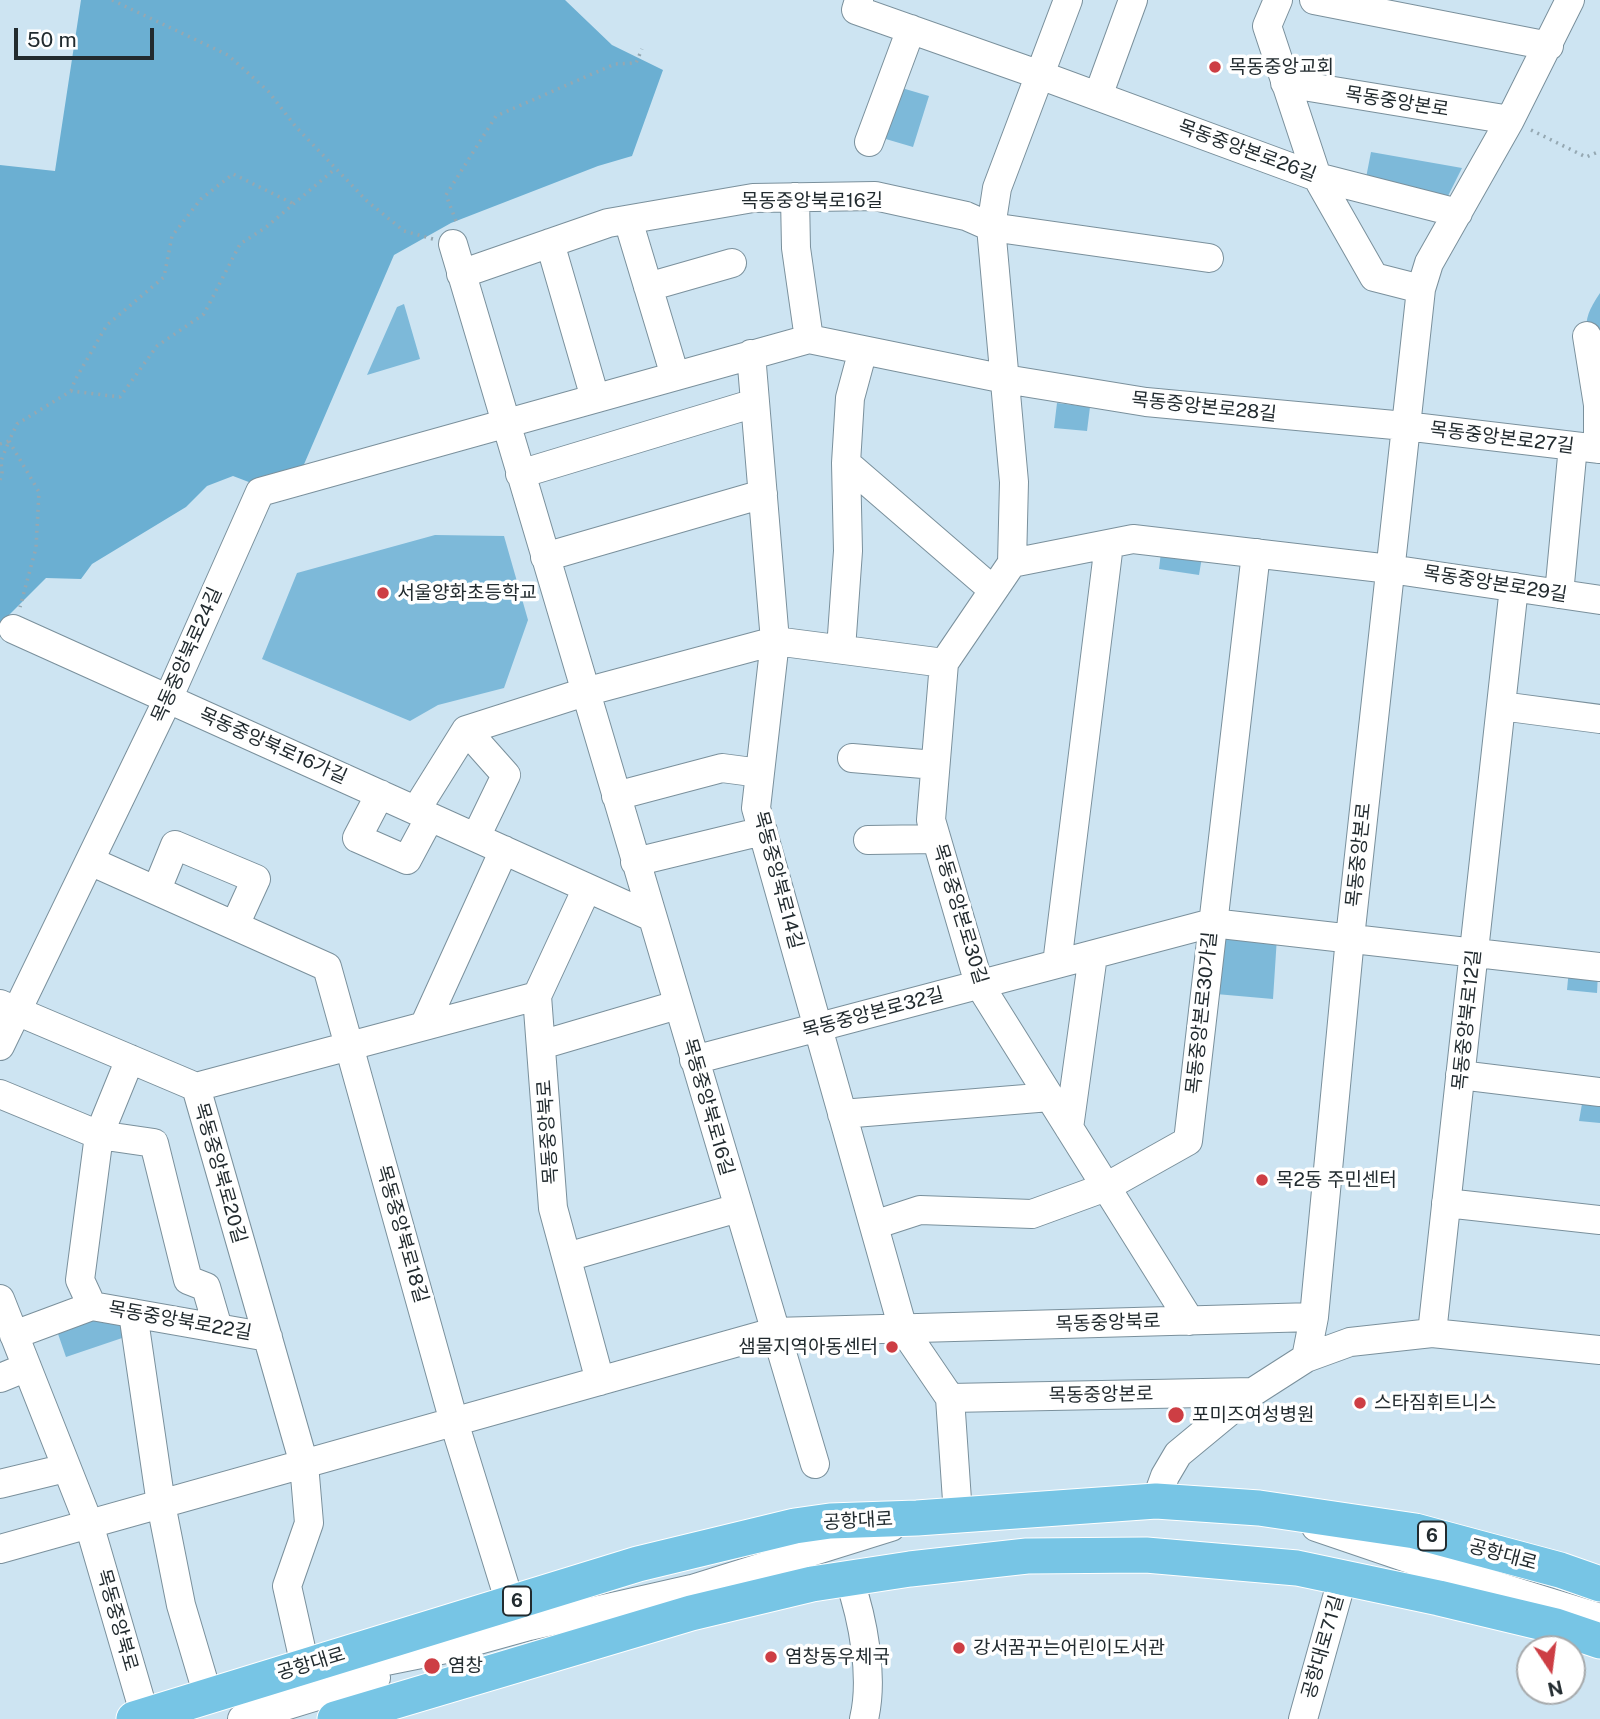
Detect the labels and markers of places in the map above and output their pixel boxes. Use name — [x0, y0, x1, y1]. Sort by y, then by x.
place label: 목동중앙교회 — [1229, 56, 1334, 78]
marker: 목동중앙교회 — [1207, 59, 1223, 75]
place label: 서울양화초등학교 — [397, 582, 537, 604]
marker: 서울양화초등학교 — [375, 585, 391, 601]
place label: 목2동 주민센터 — [1276, 1169, 1397, 1191]
marker: 목2동 주민센터 — [1254, 1172, 1270, 1188]
place label: 샘물지역아동센터 — [738, 1336, 878, 1358]
marker: 샘물지역아동센터 — [884, 1339, 900, 1355]
place label: 스타짐휘트니스 — [1374, 1392, 1496, 1414]
marker: 스타짐휘트니스 — [1352, 1395, 1368, 1411]
place label: 포미즈여성병원 — [1192, 1404, 1314, 1426]
marker: 포미즈여성병원 — [1166, 1405, 1186, 1425]
place label: 강서꿈꾸는어린이도서관 — [973, 1637, 1165, 1659]
marker: 강서꿈꾸는어린이도서관 — [951, 1640, 967, 1656]
place label: 염창동우체국 — [785, 1646, 890, 1668]
marker: 염창동우체국 — [763, 1649, 779, 1665]
place label: 염창 — [448, 1655, 483, 1677]
marker: 염창 — [422, 1656, 442, 1676]

